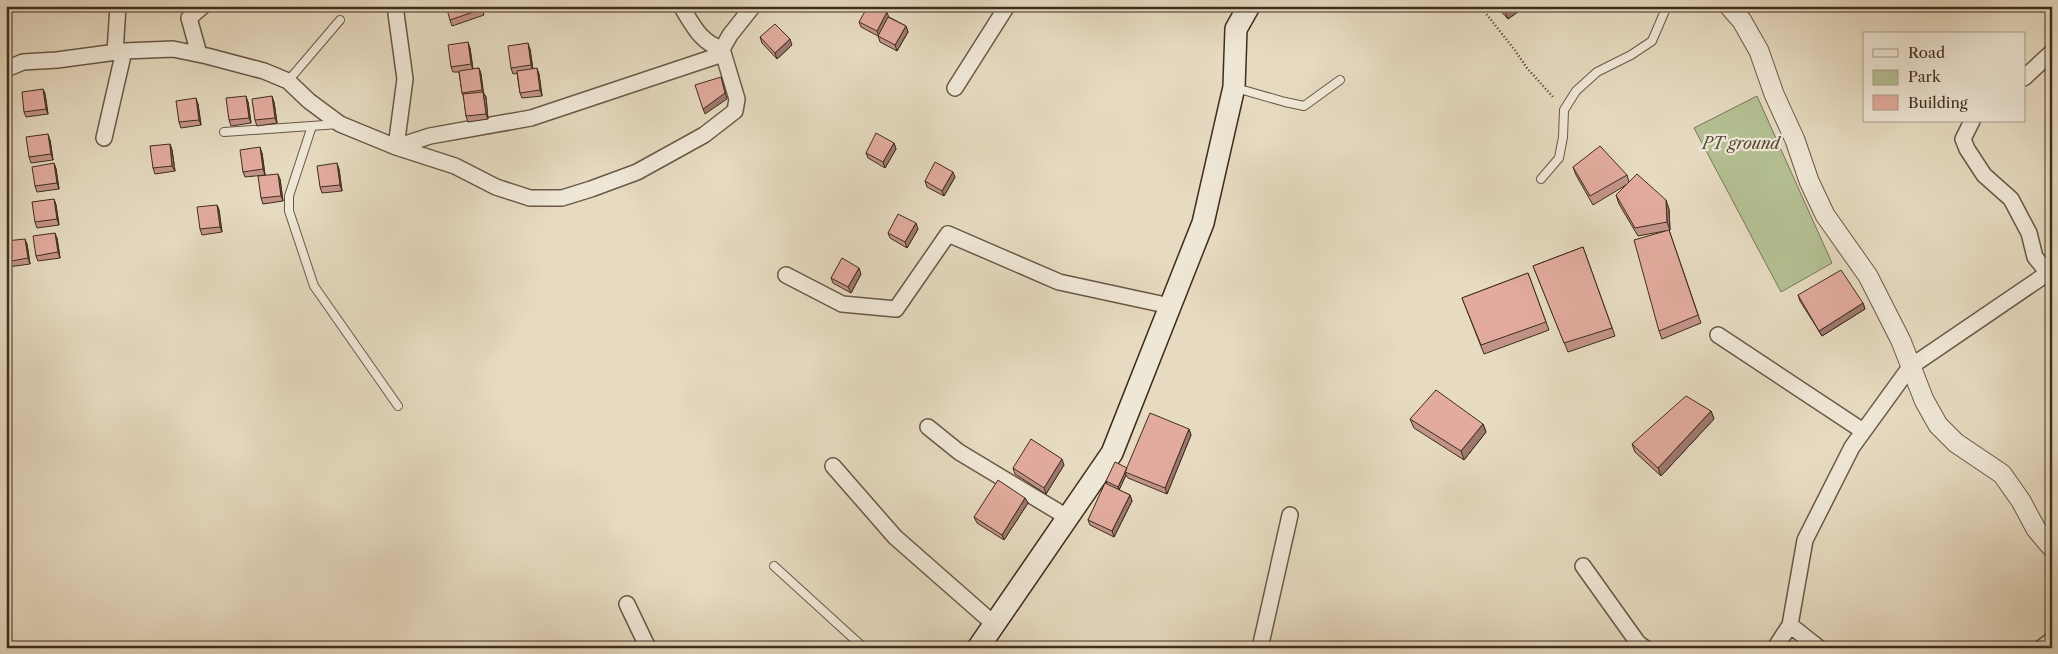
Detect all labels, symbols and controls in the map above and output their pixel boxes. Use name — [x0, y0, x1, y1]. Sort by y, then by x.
legend — [1863, 32, 2026, 122]
text: Road — [1908, 43, 1945, 62]
text: Park — [1908, 67, 1942, 86]
text: Building — [1908, 93, 1968, 112]
park label: PT ground — [1700, 133, 1781, 153]

